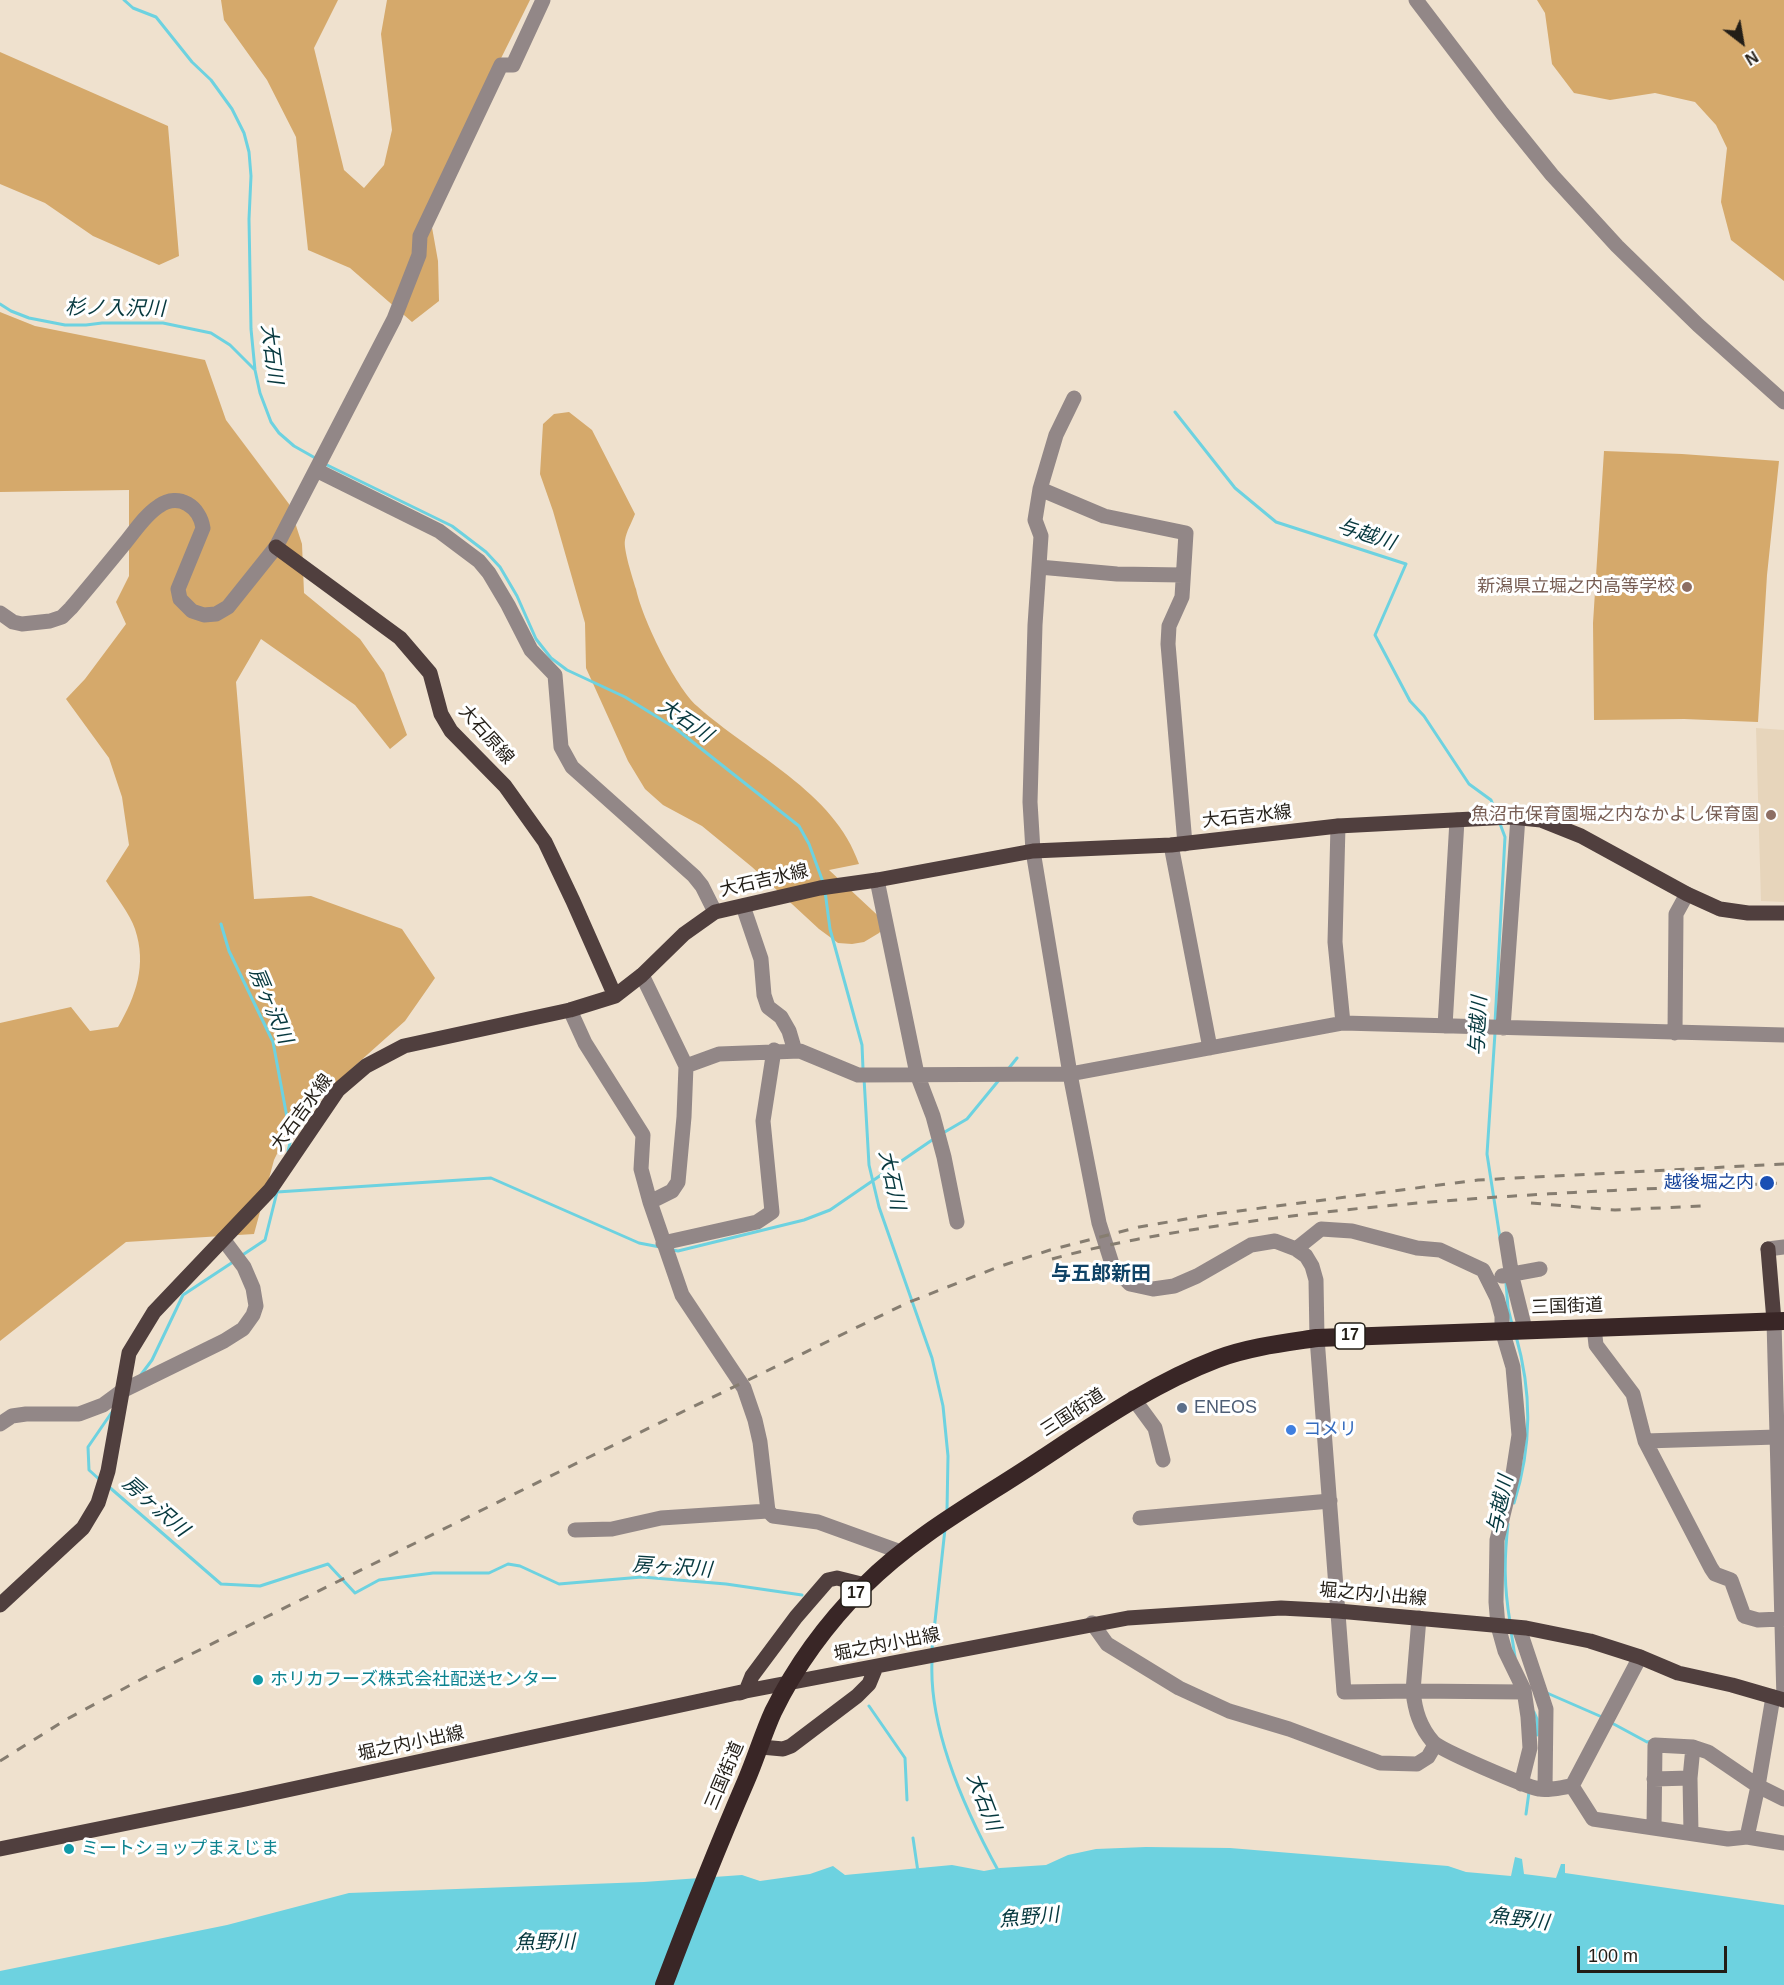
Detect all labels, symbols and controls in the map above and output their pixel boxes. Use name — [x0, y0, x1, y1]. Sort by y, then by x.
north arrow — [1712, 12, 1772, 72]
text: N — [1742, 48, 1761, 68]
water label: 杉ノ入沢川 — [65, 296, 165, 322]
water label: 大石川 — [255, 323, 287, 385]
water label: 与越川 — [1334, 514, 1398, 556]
place label: 新潟県立堀之内高等学校 — [1477, 576, 1675, 598]
marker: 新潟県立堀之内高等学校 — [1680, 580, 1694, 594]
water label: 大石川 — [653, 694, 717, 748]
street label: 大石原線 — [454, 701, 518, 769]
street label: 大石吉水線 — [1201, 802, 1293, 832]
place label: 魚沼市保育園堀之内なかよし保育園 — [1471, 804, 1759, 826]
marker: 魚沼市保育園堀之内なかよし保育園 — [1764, 808, 1778, 822]
street label: 大石吉水線 — [718, 860, 810, 902]
water label: 房ヶ沢川 — [243, 964, 297, 1048]
water label: 与越川 — [1465, 995, 1493, 1057]
street label: 大石吉水線 — [267, 1070, 337, 1156]
water label: 大石川 — [873, 1148, 909, 1212]
place label: 越後堀之内 — [1664, 1172, 1754, 1194]
marker: 越後堀之内 — [1758, 1174, 1776, 1192]
district label: 与五郎新田 — [1051, 1262, 1151, 1286]
street label: 三国街道 — [1531, 1295, 1603, 1319]
road number: 17 — [1335, 1323, 1365, 1349]
street label: 三国街道 — [1037, 1384, 1109, 1442]
place label: ENEOS — [1194, 1397, 1257, 1419]
marker: ENEOS — [1175, 1401, 1189, 1415]
place label: コメリ — [1303, 1419, 1357, 1441]
marker: コメリ — [1284, 1423, 1298, 1437]
water label: 房ヶ沢川 — [117, 1472, 193, 1542]
water label: 与越川 — [1483, 1473, 1519, 1537]
water label: 房ヶ沢川 — [631, 1553, 713, 1583]
street label: 堀之内小出線 — [1318, 1580, 1428, 1610]
road number: 17 — [841, 1581, 871, 1607]
street label: 堀之内小出線 — [832, 1624, 942, 1666]
place label: ホリカフーズ株式会社配送センター — [270, 1669, 558, 1691]
marker: ホリカフーズ株式会社配送センター — [251, 1673, 265, 1687]
street label: 堀之内小出線 — [356, 1722, 466, 1766]
street label: 三国街道 — [701, 1739, 749, 1813]
water label: 大石川 — [961, 1770, 1005, 1834]
place label: ミートショップまえじま — [81, 1838, 279, 1860]
marker: ミートショップまえじま — [62, 1842, 76, 1856]
water label: 魚野川 — [998, 1903, 1060, 1933]
water label: 魚野川 — [1488, 1904, 1550, 1936]
water label: 魚野川 — [515, 1930, 575, 1956]
scale bar — [1580, 1934, 1730, 1972]
text: 100 m — [1588, 1946, 1638, 1966]

